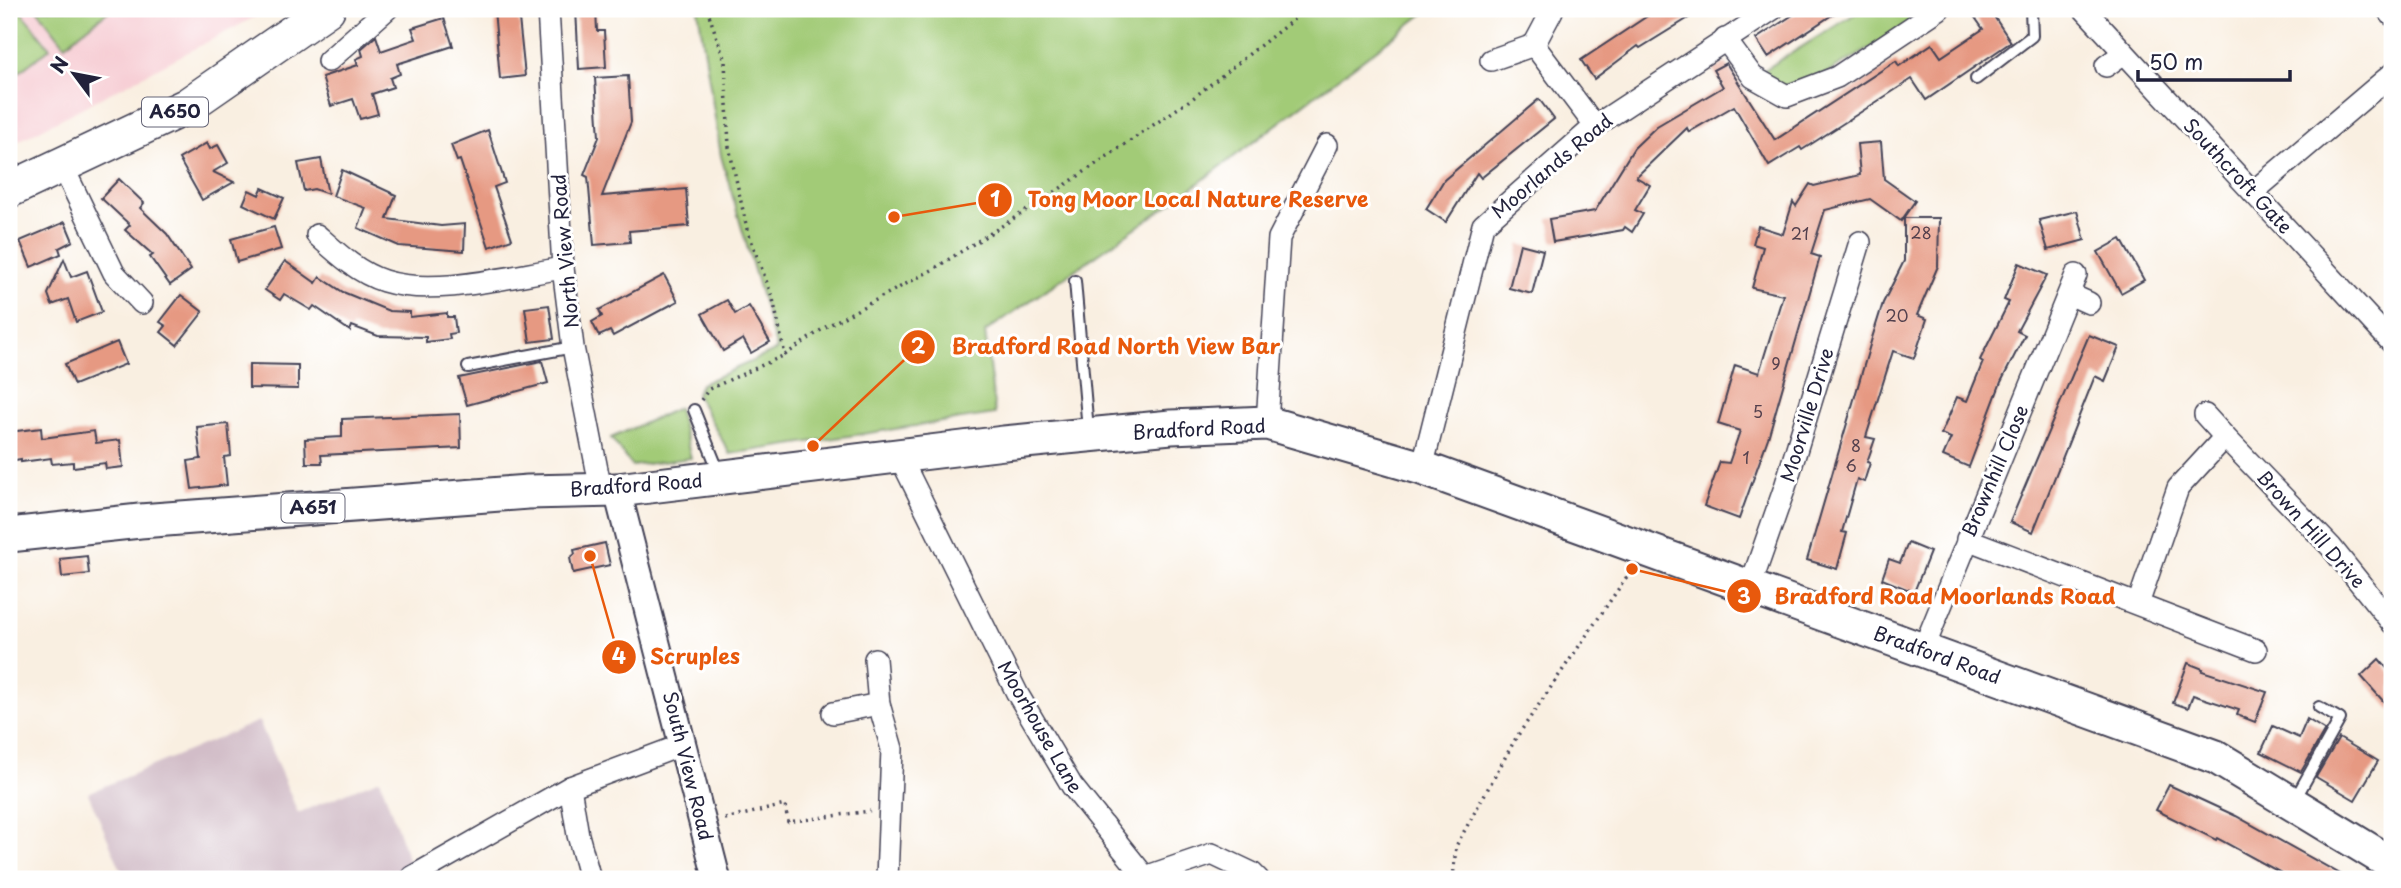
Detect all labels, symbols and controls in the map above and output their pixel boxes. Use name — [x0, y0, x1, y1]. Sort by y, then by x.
north arrow — [38, 38, 108, 108]
scale bar — [2138, 38, 2291, 82]
text: 50 m — [2149, 45, 2203, 77]
text: N — [43, 51, 75, 78]
road number: A650 — [142, 98, 208, 127]
street label: Moorlands Road — [1485, 106, 1618, 224]
street label: Southcroft Gate — [2178, 111, 2300, 239]
street label: North View Road — [543, 173, 585, 329]
callout: Tong Moor Local Nature Reserve — [977, 179, 1383, 221]
text: 1 — [990, 182, 1000, 214]
text: Tong Moor Local Nature Reserve — [1028, 182, 1368, 214]
house number: 28 — [1910, 220, 1932, 244]
house number: 21 — [1791, 221, 1809, 245]
house number: 20 — [1886, 303, 1908, 327]
callout: Bradford Road North View Bar — [901, 326, 1295, 368]
text: 2 — [911, 329, 926, 361]
text: Bradford Road North View Bar — [952, 329, 1281, 361]
street label: Moorville Drive — [1772, 344, 1840, 485]
house number: 9 — [1771, 351, 1781, 375]
house number: 5 — [1753, 399, 1763, 423]
street label: Brownhill Close — [1954, 400, 2035, 541]
street label: Bradford Road — [1132, 411, 1266, 445]
house number: 8 — [1851, 433, 1861, 457]
house number: 1 — [1742, 445, 1750, 469]
house number: 6 — [1845, 453, 1857, 477]
street label: Brown Hill Drive — [2251, 463, 2373, 594]
street label: Bradford Road — [569, 465, 703, 503]
road number: A651 — [282, 494, 344, 522]
callout: Bradford Road Moorlands Road — [1727, 575, 2129, 617]
text: 3 — [1737, 579, 1751, 611]
text: Bradford Road Moorlands Road — [1774, 579, 2116, 611]
street label: Bradford Road — [1870, 618, 2005, 690]
callout: Scruples — [601, 636, 754, 678]
text: 4 — [612, 639, 626, 671]
text: Scruples — [650, 639, 740, 671]
street label: Moorhouse Lane — [991, 655, 1090, 798]
street label: South View Road — [657, 688, 721, 843]

